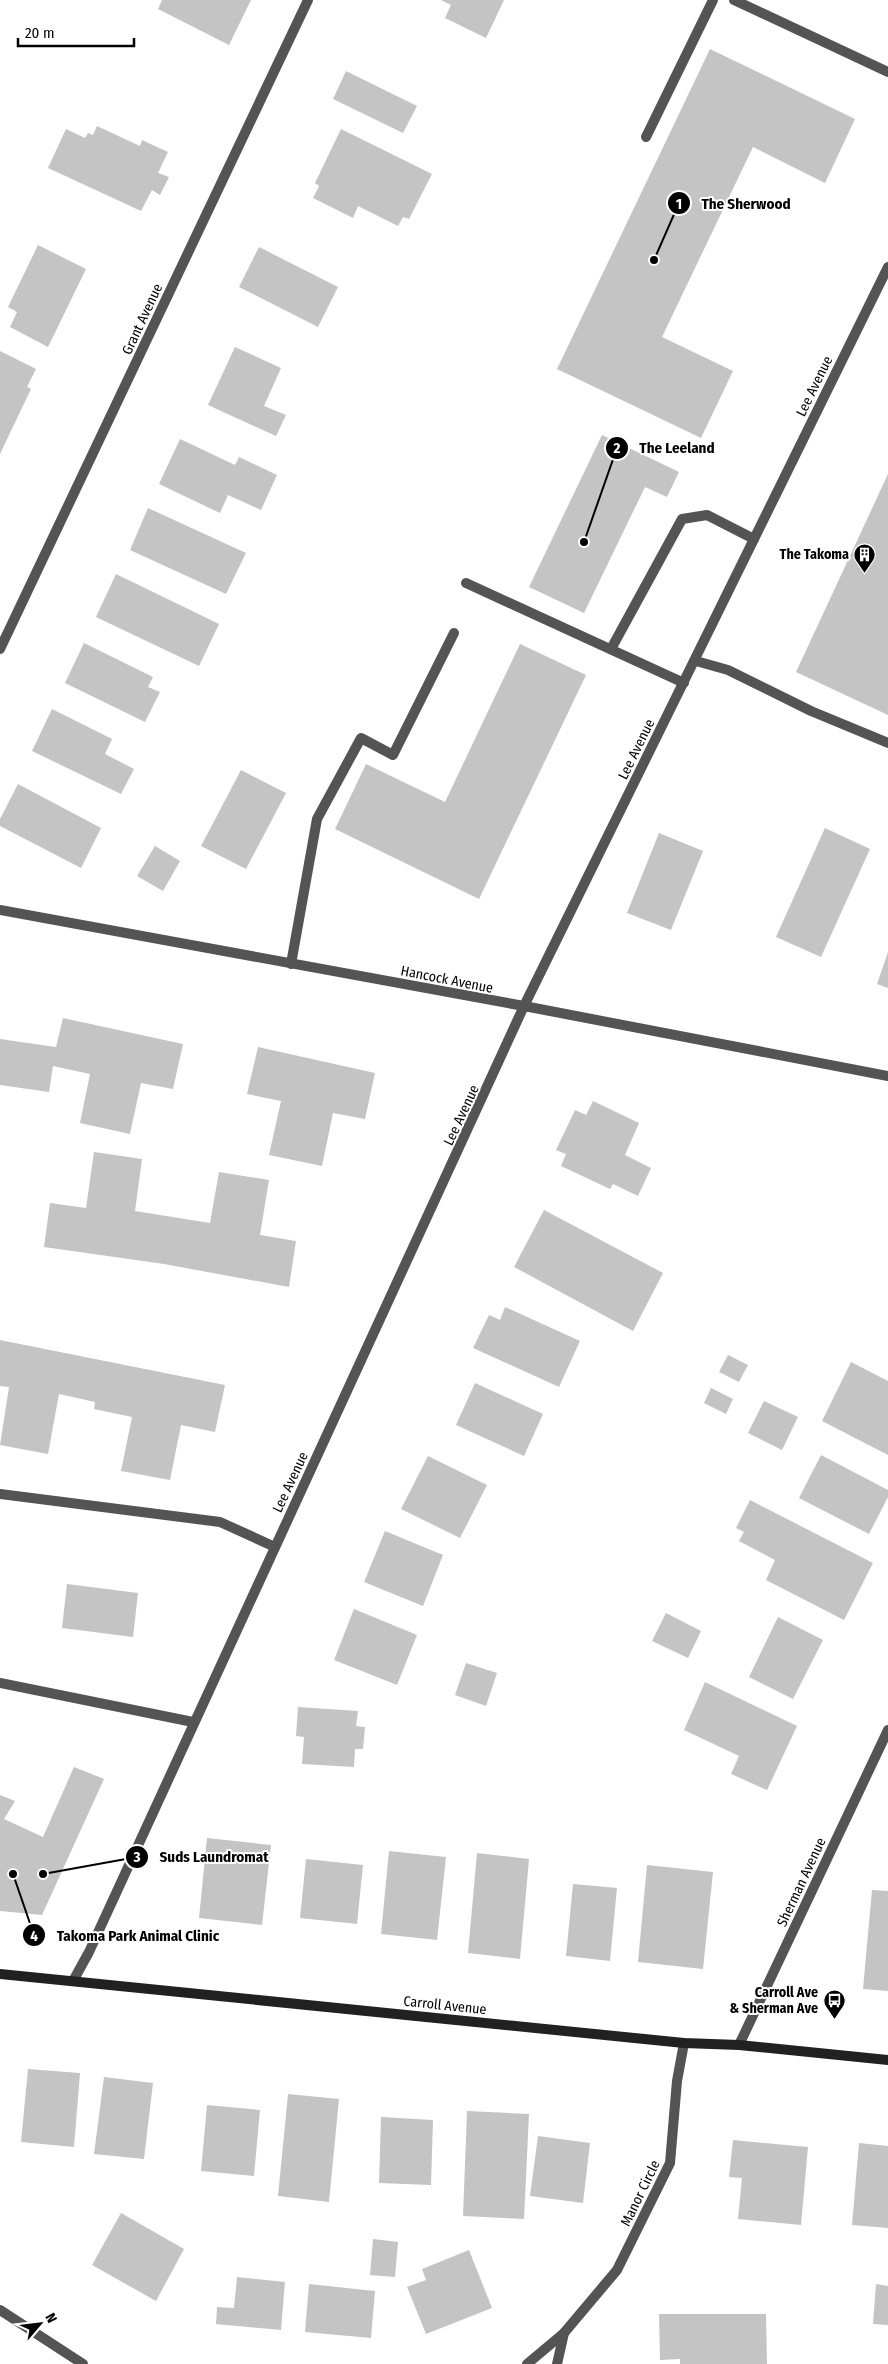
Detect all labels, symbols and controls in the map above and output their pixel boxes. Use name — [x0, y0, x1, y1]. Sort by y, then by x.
scale bar — [18, 15, 134, 47]
text: 20 m — [25, 24, 55, 42]
callout: The Sherwood — [667, 188, 801, 218]
text: 1 — [676, 195, 682, 213]
text: The Sherwood — [701, 195, 791, 213]
street label: Grant Avenue — [119, 281, 166, 358]
street label: Lee Avenue — [793, 353, 836, 419]
callout: The Leeland — [605, 433, 725, 463]
text: 2 — [613, 439, 621, 457]
text: The Leeland — [639, 439, 715, 457]
building icon: The Takoma — [853, 542, 877, 573]
place label: The Takoma — [780, 546, 849, 563]
street label: Lee Avenue — [615, 716, 658, 782]
street label: Hancock Avenue — [399, 962, 495, 997]
street label: Lee Avenue — [440, 1082, 483, 1148]
street label: Lee Avenue — [269, 1449, 312, 1515]
street label: Sherman Avenue — [773, 1835, 830, 1930]
callout: Suds Laundromat — [125, 1842, 279, 1872]
text: 3 — [132, 1848, 141, 1866]
text: Suds Laundromat — [160, 1848, 269, 1866]
callout: Takoma Park Animal Clinic — [22, 1920, 229, 1950]
text: 4 — [30, 1927, 38, 1945]
text: Takoma Park Animal Clinic — [57, 1927, 220, 1945]
place label: Carroll Ave & Sherman Ave — [730, 1984, 818, 2017]
bus stop icon: Carroll Ave & Sherman Ave — [822, 1988, 846, 2019]
street label: Carroll Avenue — [403, 1993, 487, 2018]
street label: Manor Circle — [617, 2157, 664, 2229]
north arrow — [15, 2299, 65, 2349]
text: N — [42, 2310, 61, 2326]

